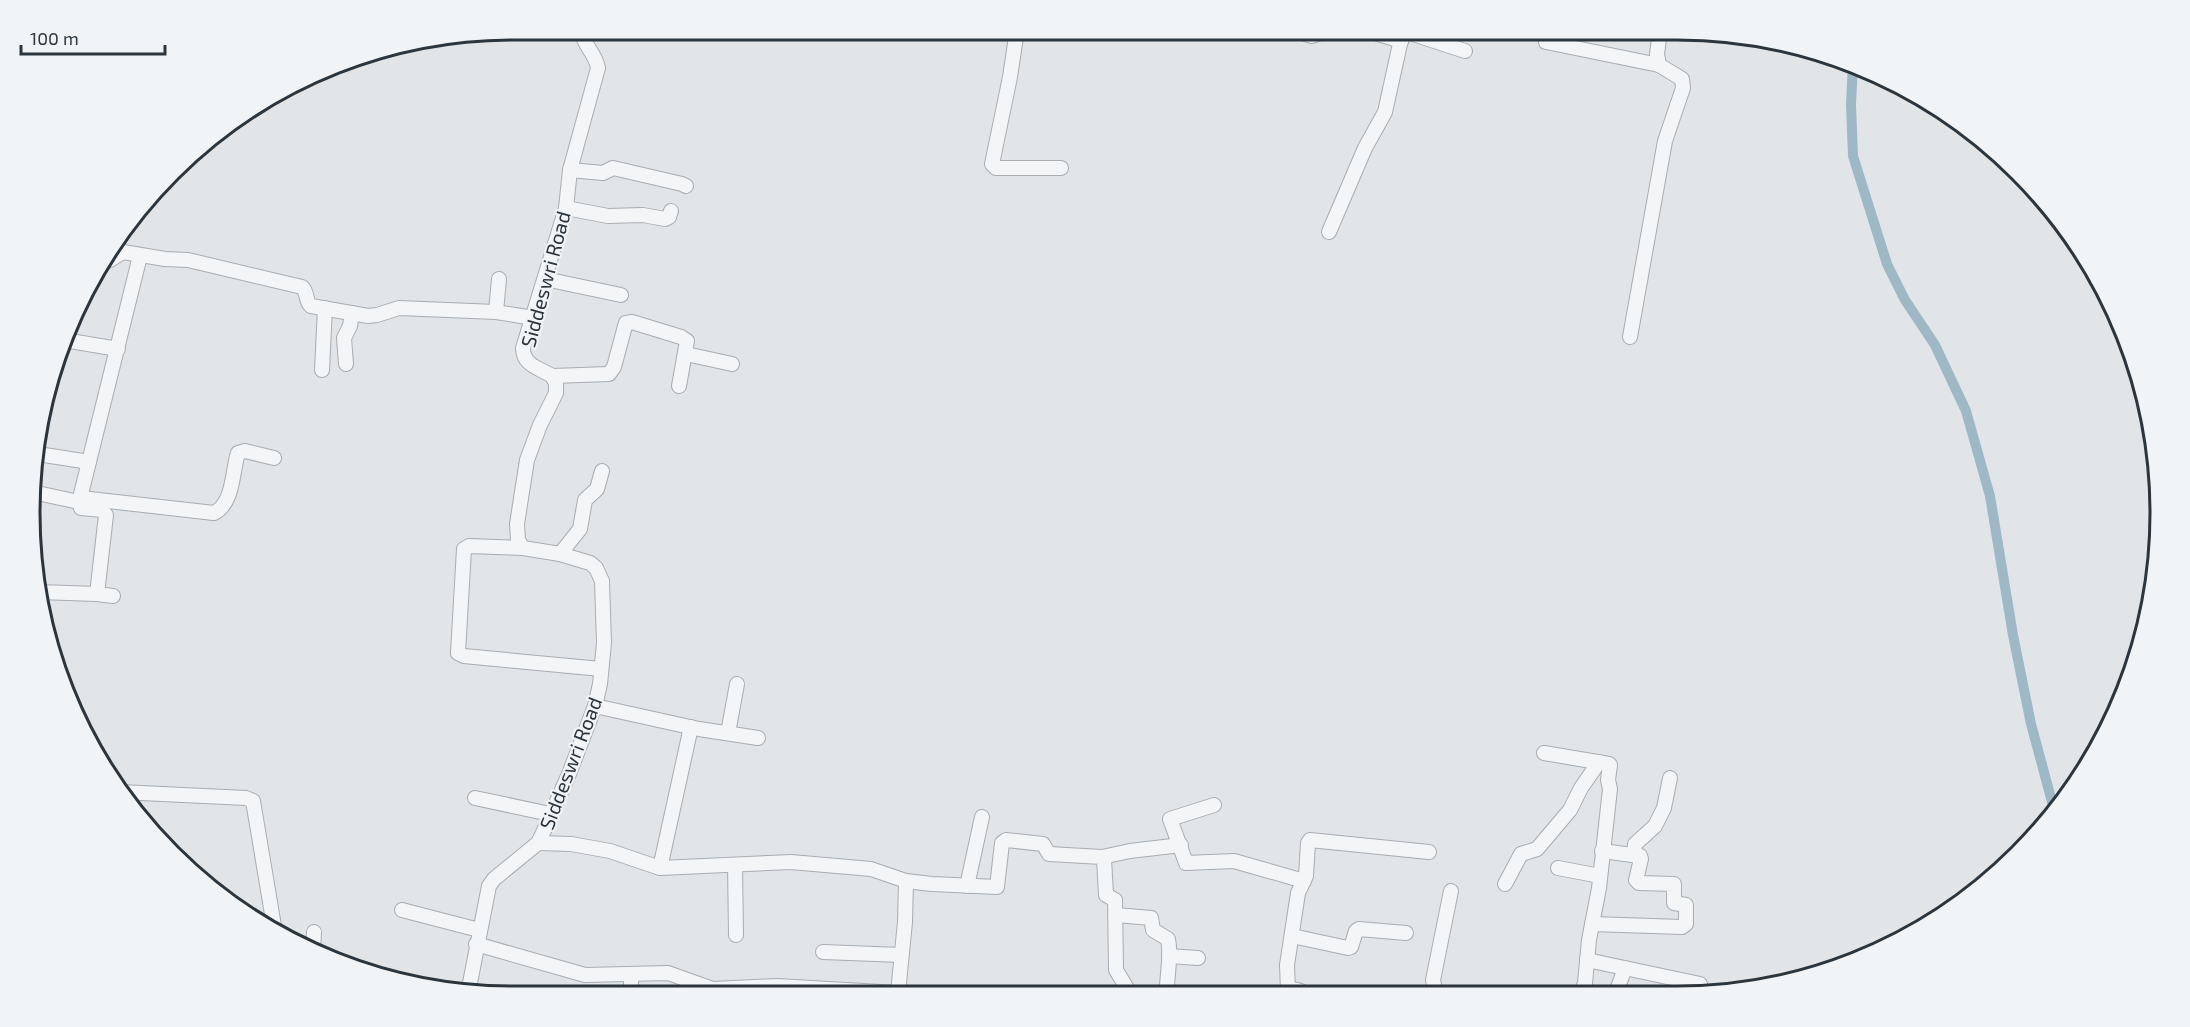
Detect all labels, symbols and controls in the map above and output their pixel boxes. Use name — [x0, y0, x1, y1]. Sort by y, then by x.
scale bar — [21, 18, 165, 56]
text: 100 m — [30, 27, 79, 49]
street label: Siddeswri Road — [515, 208, 575, 350]
street label: Siddeswri Road — [534, 693, 606, 833]

